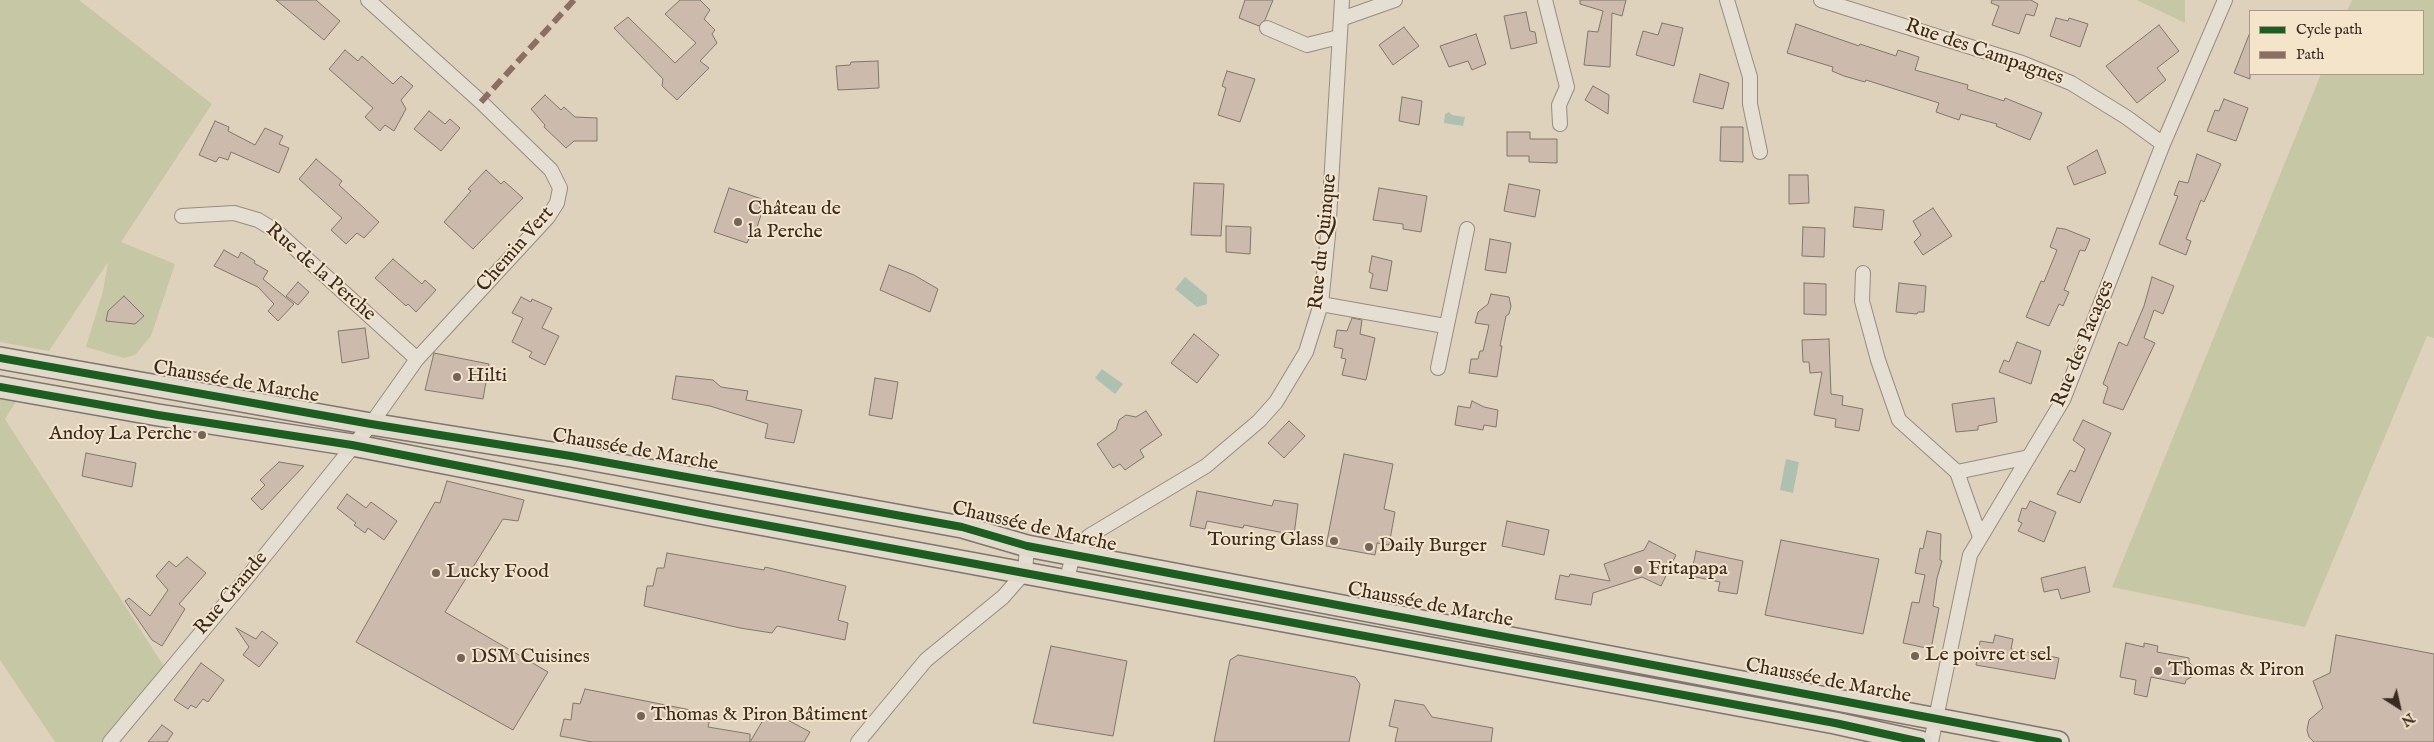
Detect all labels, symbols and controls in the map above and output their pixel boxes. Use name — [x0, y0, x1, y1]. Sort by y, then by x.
legend — [2249, 10, 2424, 75]
street label: Rue des Campagnes — [1902, 15, 2066, 91]
text: Cycle path — [2296, 20, 2362, 39]
text: Path — [2296, 45, 2324, 64]
street label: Rue du Quinque — [1305, 173, 1343, 311]
place label: Château de la Perche — [748, 198, 841, 245]
street label: Chemin Vert — [472, 202, 560, 298]
marker: Château de la Perche — [732, 216, 744, 228]
street label: Rue de la Perche — [260, 219, 380, 327]
street label: Rue des Pacages — [2048, 277, 2120, 411]
street label: Chaussée de Marche — [151, 357, 321, 409]
place label: Hilti — [467, 365, 507, 389]
marker: Hilti — [451, 371, 463, 383]
place label: Andoy La Perche — [49, 423, 192, 447]
street label: Chaussée de Marche — [550, 425, 720, 477]
marker: Andoy La Perche — [196, 429, 208, 441]
street label: Chaussée de Marche — [949, 497, 1119, 559]
place label: Touring Glass — [1208, 529, 1324, 553]
marker: Touring Glass — [1328, 535, 1340, 547]
place label: Daily Burger — [1379, 535, 1487, 559]
marker: Daily Burger — [1363, 541, 1375, 553]
street label: Rue Grande — [190, 547, 274, 641]
place label: Fritapapa — [1648, 558, 1728, 582]
place label: Lucky Food — [446, 561, 549, 585]
marker: Fritapapa — [1632, 564, 1644, 576]
marker: Lucky Food — [430, 567, 442, 579]
street label: Chaussée de Marche — [1345, 578, 1515, 634]
place label: Le poivre et sel — [1925, 644, 2052, 668]
place label: DSM Cuisines — [471, 646, 590, 670]
marker: Le poivre et sel — [1909, 650, 1921, 662]
marker: DSM Cuisines — [455, 652, 467, 664]
street label: Chaussée de Marche — [1743, 654, 1913, 710]
place label: Thomas & Piron — [2168, 659, 2305, 683]
marker: Thomas & Piron — [2152, 665, 2164, 677]
north arrow — [2374, 682, 2424, 732]
place label: Thomas & Piron Bâtiment — [651, 704, 868, 728]
text: N — [2397, 708, 2418, 730]
marker: Thomas & Piron Bâtiment — [635, 710, 647, 722]

